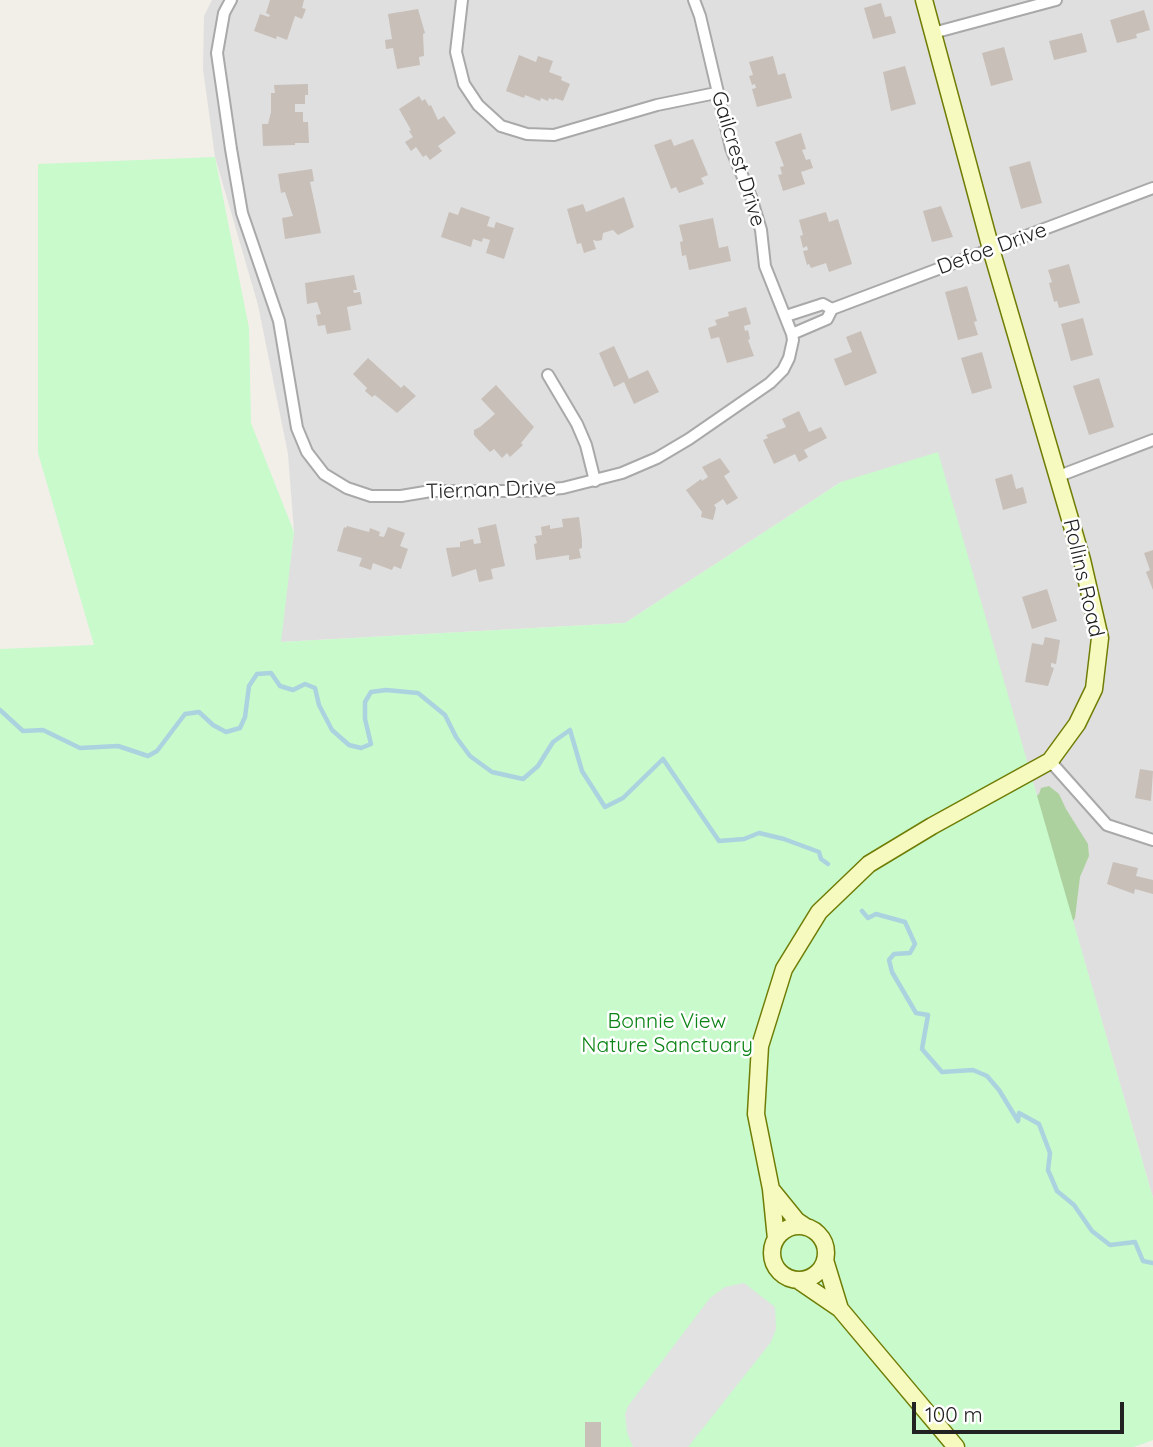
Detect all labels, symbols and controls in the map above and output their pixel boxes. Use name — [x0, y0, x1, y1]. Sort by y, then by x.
street label: Gailcrest Drive — [705, 88, 771, 230]
street label: Defoe Drive — [934, 218, 1050, 280]
street label: Tiernan Drive — [425, 475, 557, 505]
street label: Rollins Road — [1057, 516, 1109, 640]
park label: Bonnie View Nature Sanctuary — [581, 1009, 753, 1059]
scale bar — [915, 1388, 1127, 1432]
text: 100 m — [925, 1401, 983, 1427]

